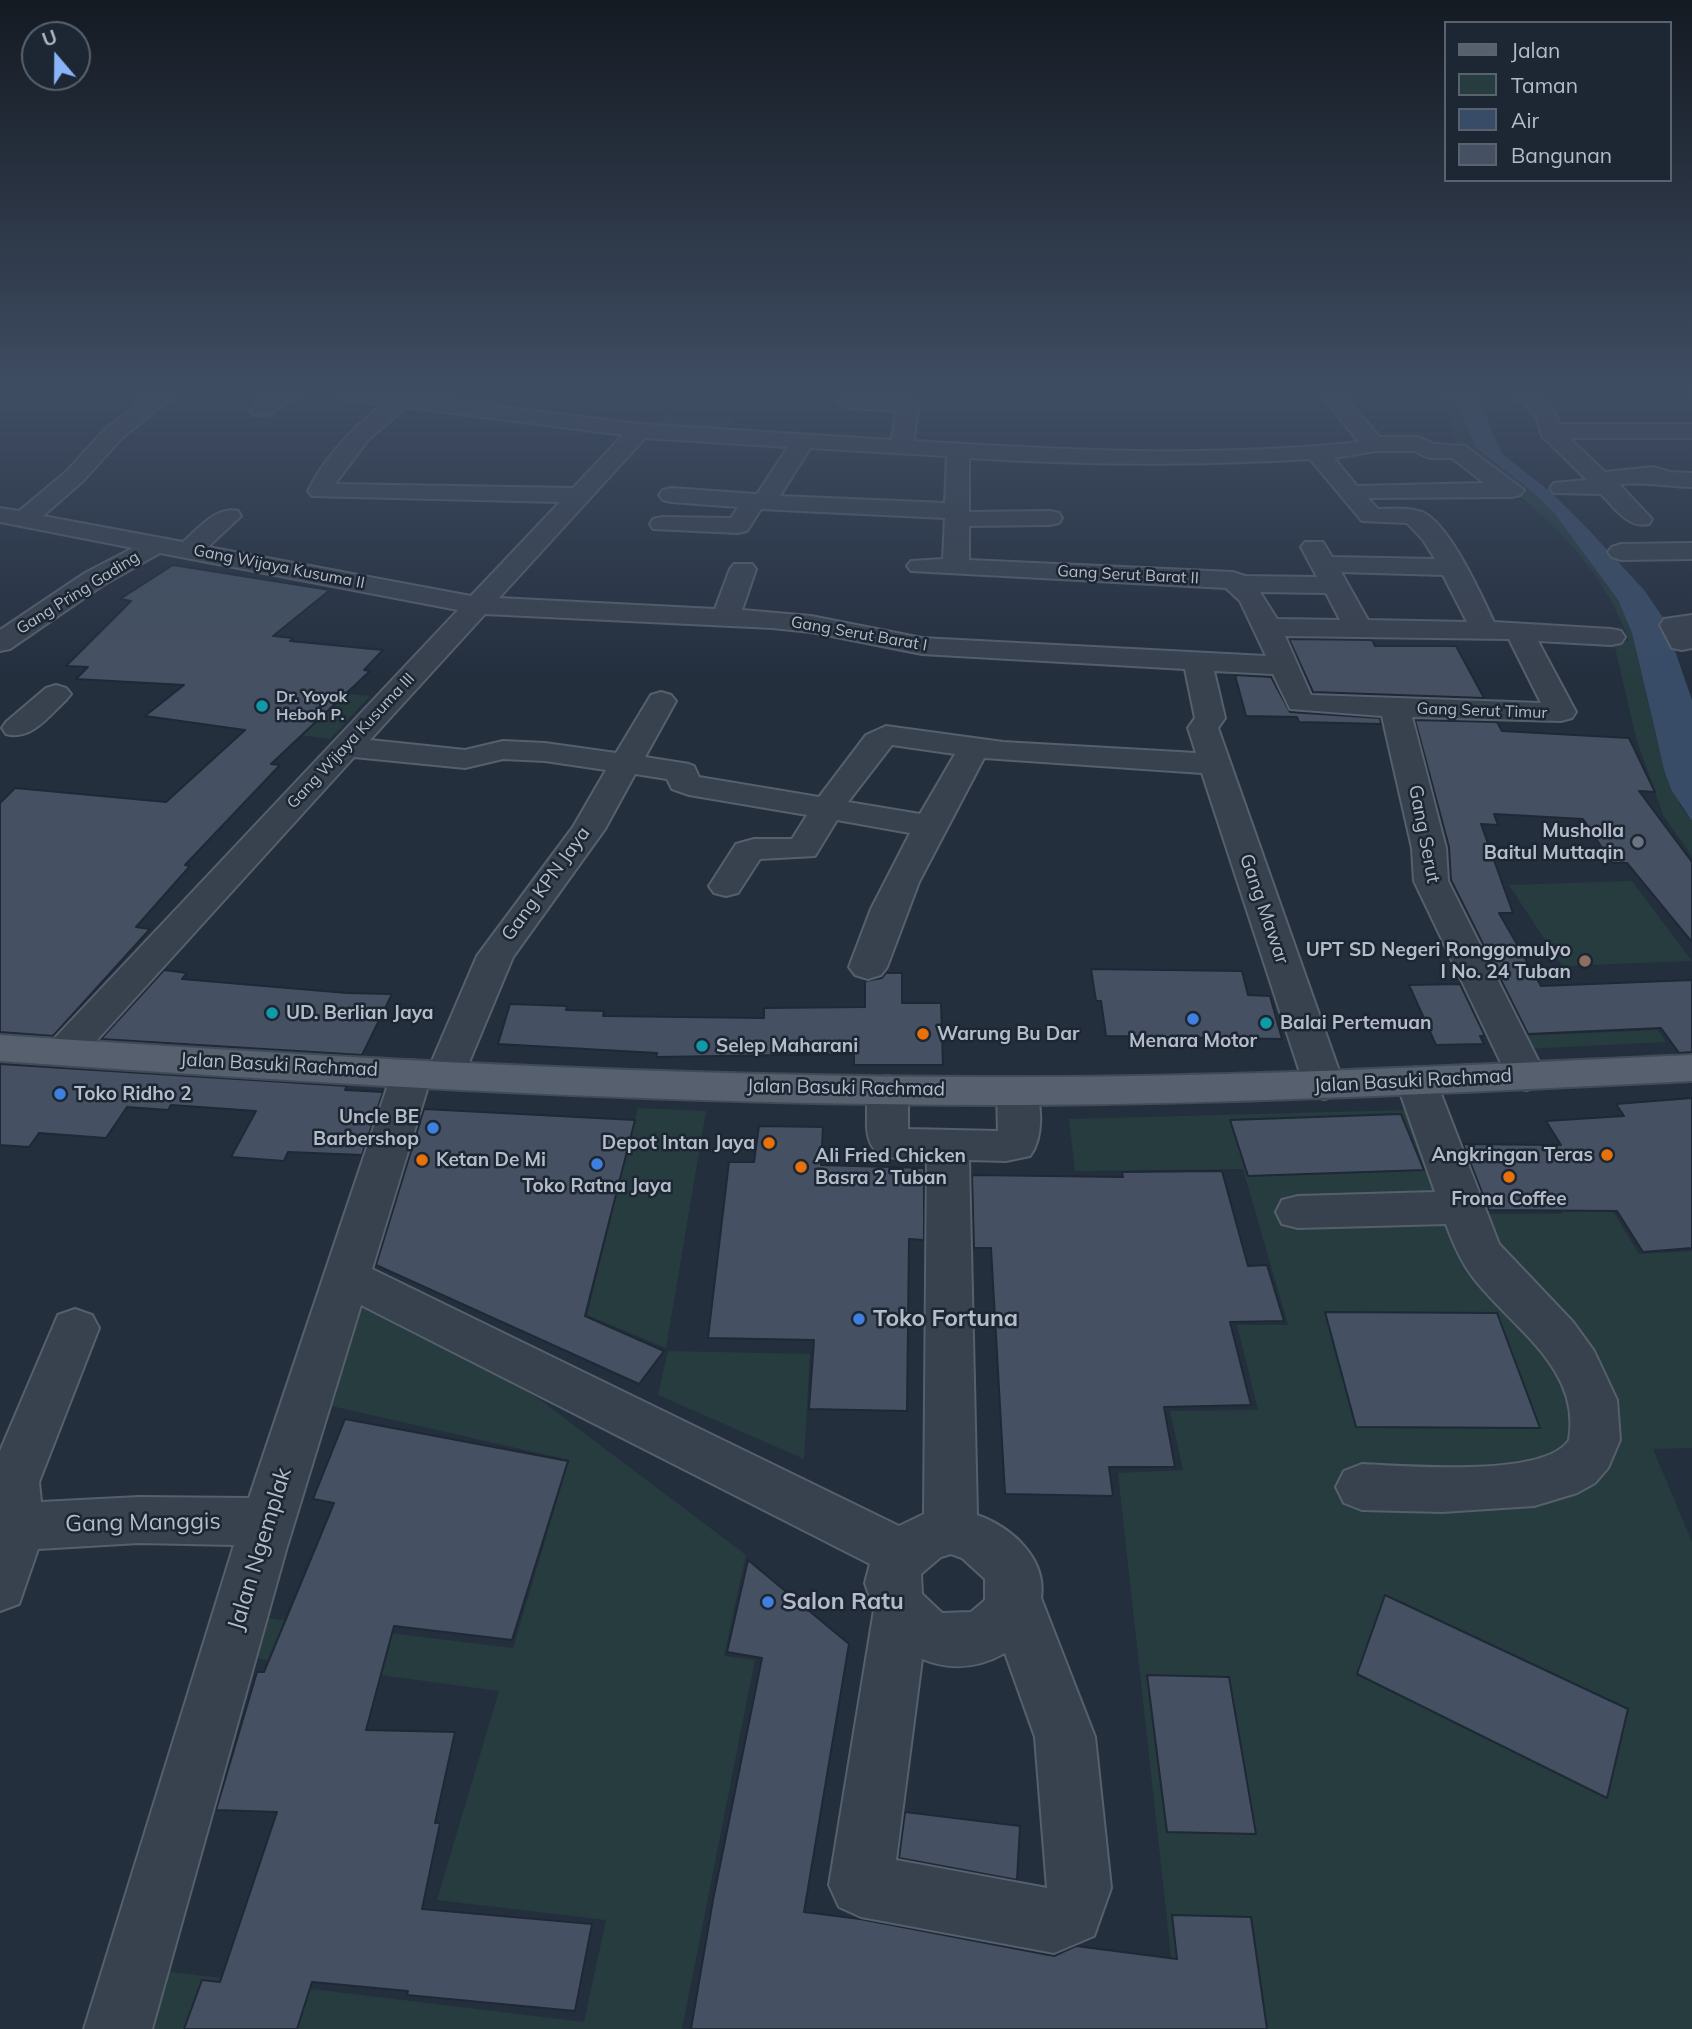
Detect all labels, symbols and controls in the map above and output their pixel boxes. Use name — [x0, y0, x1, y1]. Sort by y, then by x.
north arrow — [21, 21, 91, 91]
legend — [1444, 21, 1671, 182]
text: U — [39, 24, 60, 52]
text: Jalan — [1511, 37, 1560, 63]
text: Taman — [1511, 72, 1578, 98]
text: Air — [1511, 107, 1539, 133]
text: Bangunan — [1511, 142, 1612, 168]
street label: Gang Wijaya Kusuma II — [192, 541, 366, 593]
street label: Gang Pring Gading — [13, 547, 143, 639]
street label: Gang Serut Barat II — [1057, 562, 1199, 588]
street label: Gang Serut Barat I — [790, 613, 928, 655]
street label: Gang Wijaya Kusuma III — [283, 669, 419, 813]
place label: Dr. Yoyok Heboh P. — [276, 687, 347, 725]
marker: Dr. Yoyok Heboh P. — [254, 698, 270, 714]
street label: Gang Serut Timur — [1416, 699, 1548, 723]
street label: Gang Serut — [1403, 783, 1445, 885]
place label: Musholla Baitul Muttaqin — [1484, 820, 1624, 864]
street label: Gang KPN Jaya — [497, 823, 595, 945]
marker: Musholla Baitul Muttaqin — [1630, 834, 1646, 850]
street label: Gang Mawar — [1234, 851, 1294, 967]
place label: UPT SD Negeri Ronggomulyo I No. 24 Tuban — [1306, 939, 1571, 983]
marker: UPT SD Negeri Ronggomulyo I No. 24 Tuban — [1577, 953, 1593, 969]
place label: UD. Berlian Jaya — [286, 1002, 434, 1024]
marker: UD. Berlian Jaya — [264, 1005, 280, 1021]
marker: Menara Motor — [1185, 1011, 1201, 1027]
place label: Balai Pertemuan — [1280, 1012, 1432, 1034]
marker: Balai Pertemuan — [1258, 1015, 1274, 1031]
place label: Warung Bu Dar — [937, 1023, 1080, 1045]
marker: Warung Bu Dar — [915, 1026, 931, 1042]
place label: Menara Motor — [1129, 1030, 1257, 1052]
place label: Selep Maharani — [716, 1035, 858, 1057]
marker: Selep Maharani — [694, 1038, 710, 1054]
street label: Jalan Basuki Rachmad — [179, 1048, 379, 1082]
street label: Jalan Basuki Rachmad — [1313, 1064, 1513, 1098]
street label: Jalan Basuki Rachmad — [747, 1075, 945, 1101]
place label: Toko Ridho 2 — [74, 1083, 192, 1105]
marker: Toko Ridho 2 — [52, 1086, 68, 1102]
place label: Uncle BE Barbershop — [313, 1106, 419, 1150]
marker: Uncle BE Barbershop — [425, 1120, 441, 1136]
place label: Depot Intan Jaya — [602, 1132, 755, 1154]
marker: Depot Intan Jaya — [761, 1135, 777, 1151]
place label: Angkringan Teras — [1431, 1144, 1593, 1166]
place label: Ali Fried Chicken Basra 2 Tuban — [815, 1145, 966, 1189]
marker: Angkringan Teras — [1599, 1147, 1615, 1163]
place label: Ketan De Mi — [436, 1149, 546, 1171]
marker: Ketan De Mi — [414, 1152, 430, 1168]
marker: Toko Ratna Jaya — [589, 1156, 605, 1172]
marker: Ali Fried Chicken Basra 2 Tuban — [793, 1159, 809, 1175]
marker: Frona Coffee — [1501, 1169, 1517, 1185]
place label: Toko Ratna Jaya — [522, 1175, 672, 1197]
place label: Frona Coffee — [1451, 1188, 1567, 1210]
place label: Toko Fortuna — [873, 1305, 1018, 1333]
marker: Toko Fortuna — [851, 1311, 867, 1327]
street label: Jalan Ngemplak — [222, 1464, 298, 1634]
street label: Gang Manggis — [65, 1508, 221, 1538]
place label: Salon Ratu — [782, 1588, 904, 1616]
marker: Salon Ratu — [760, 1594, 776, 1610]

